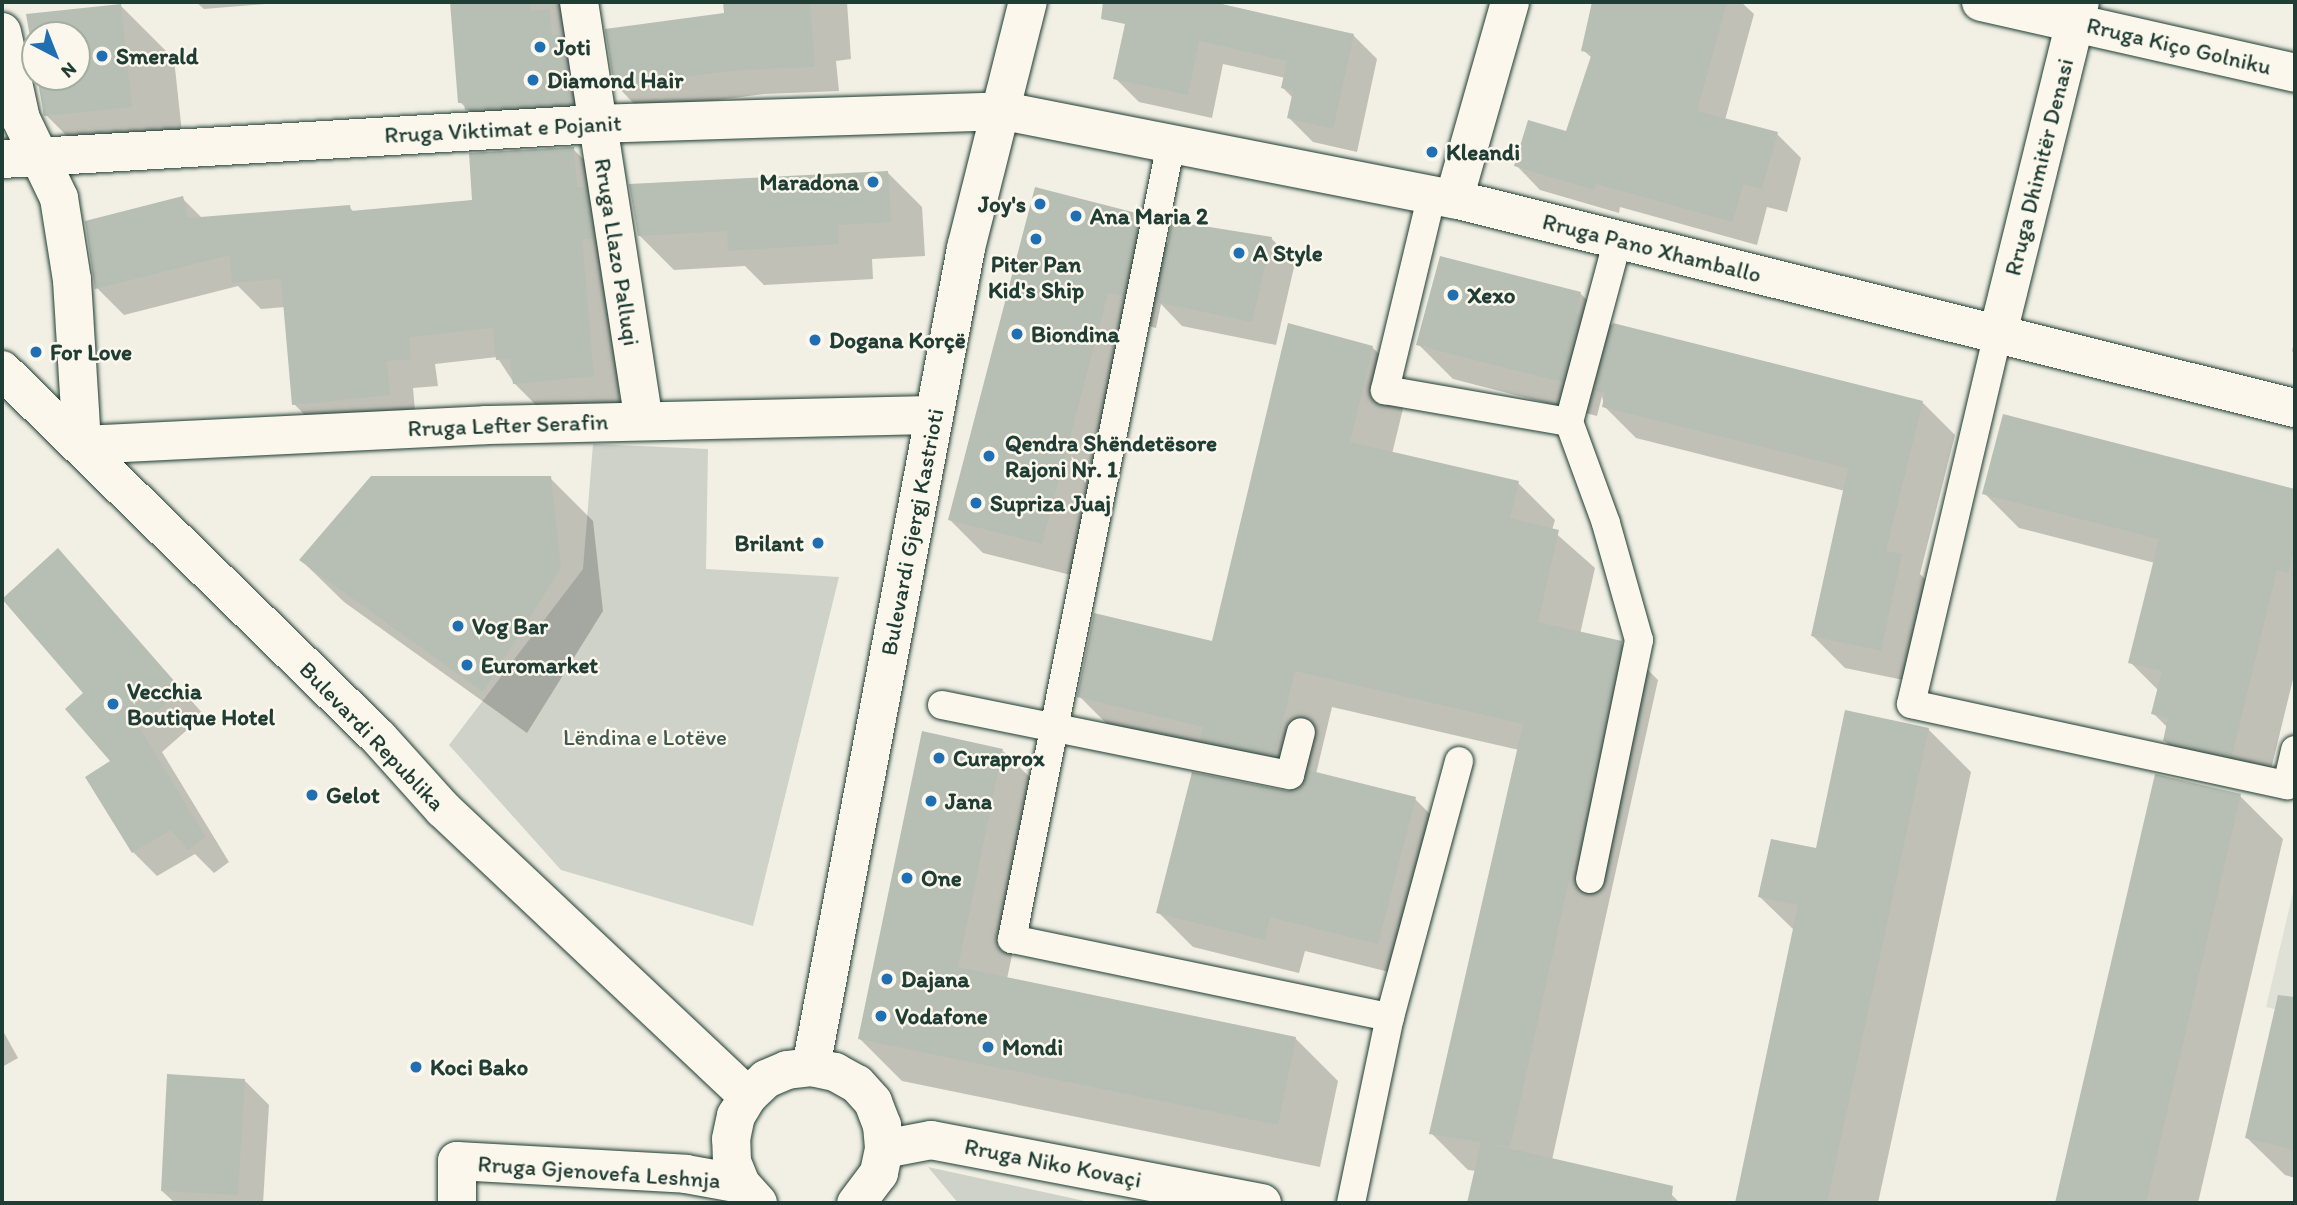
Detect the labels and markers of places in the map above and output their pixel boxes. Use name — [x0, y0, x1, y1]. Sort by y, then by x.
place label: Joti — [554, 33, 591, 61]
marker: Joti — [532, 39, 548, 55]
place label: Smerald — [116, 42, 198, 70]
marker: Smerald — [94, 48, 110, 64]
place label: Diamond Hair — [547, 66, 683, 94]
marker: Diamond Hair — [525, 72, 541, 88]
place label: Kleandi — [1446, 138, 1520, 166]
marker: Kleandi — [1424, 144, 1440, 160]
place label: Maradona — [759, 168, 859, 196]
marker: Maradona — [865, 174, 881, 190]
place label: Joy's — [978, 190, 1026, 218]
marker: Joy's — [1032, 196, 1048, 212]
place label: Ana Maria 2 — [1090, 202, 1209, 230]
marker: Ana Maria 2 — [1068, 208, 1084, 224]
marker: Piter Pan Kid's Ship — [1028, 231, 1044, 247]
place label: A Style — [1253, 239, 1323, 267]
marker: A Style — [1231, 245, 1247, 261]
place label: Piter Pan Kid's Ship — [988, 250, 1084, 304]
place label: Xexo — [1467, 281, 1515, 309]
marker: Xexo — [1445, 287, 1461, 303]
place label: Biondina — [1031, 320, 1120, 348]
place label: Dogana Korçë — [829, 326, 966, 354]
marker: Biondina — [1009, 326, 1025, 342]
marker: Dogana Korçë — [807, 332, 823, 348]
place label: For Love — [50, 338, 132, 366]
marker: For Love — [28, 344, 44, 360]
place label: Qendra Shëndetësore Rajoni Nr. 1 — [1005, 429, 1217, 483]
marker: Qendra Shëndetësore Rajoni Nr. 1 — [979, 446, 999, 466]
place label: Supriza Juaj — [990, 489, 1111, 517]
marker: Supriza Juaj — [968, 495, 984, 511]
place label: Brilant — [735, 529, 804, 557]
marker: Brilant — [810, 535, 826, 551]
place label: Vog Bar — [472, 612, 549, 640]
marker: Vog Bar — [450, 618, 466, 634]
place label: Euromarket — [481, 651, 598, 679]
marker: Euromarket — [459, 657, 475, 673]
place label: Vecchia Boutique Hotel — [127, 677, 275, 731]
marker: Vecchia Boutique Hotel — [105, 696, 121, 712]
place label: Curaprox — [953, 744, 1044, 772]
marker: Curaprox — [931, 750, 947, 766]
place label: Gelot — [326, 781, 380, 809]
marker: Gelot — [304, 787, 320, 803]
place label: Jana — [945, 787, 992, 815]
marker: Jana — [923, 793, 939, 809]
place label: One — [921, 864, 962, 892]
marker: One — [899, 870, 915, 886]
place label: Dajana — [901, 965, 969, 993]
marker: Dajana — [879, 971, 895, 987]
place label: Vodafone — [895, 1002, 988, 1030]
marker: Vodafone — [873, 1008, 889, 1024]
place label: Mondi — [1002, 1033, 1063, 1061]
marker: Mondi — [980, 1039, 996, 1055]
place label: Koci Bako — [430, 1053, 529, 1081]
marker: Koci Bako — [408, 1059, 424, 1075]

